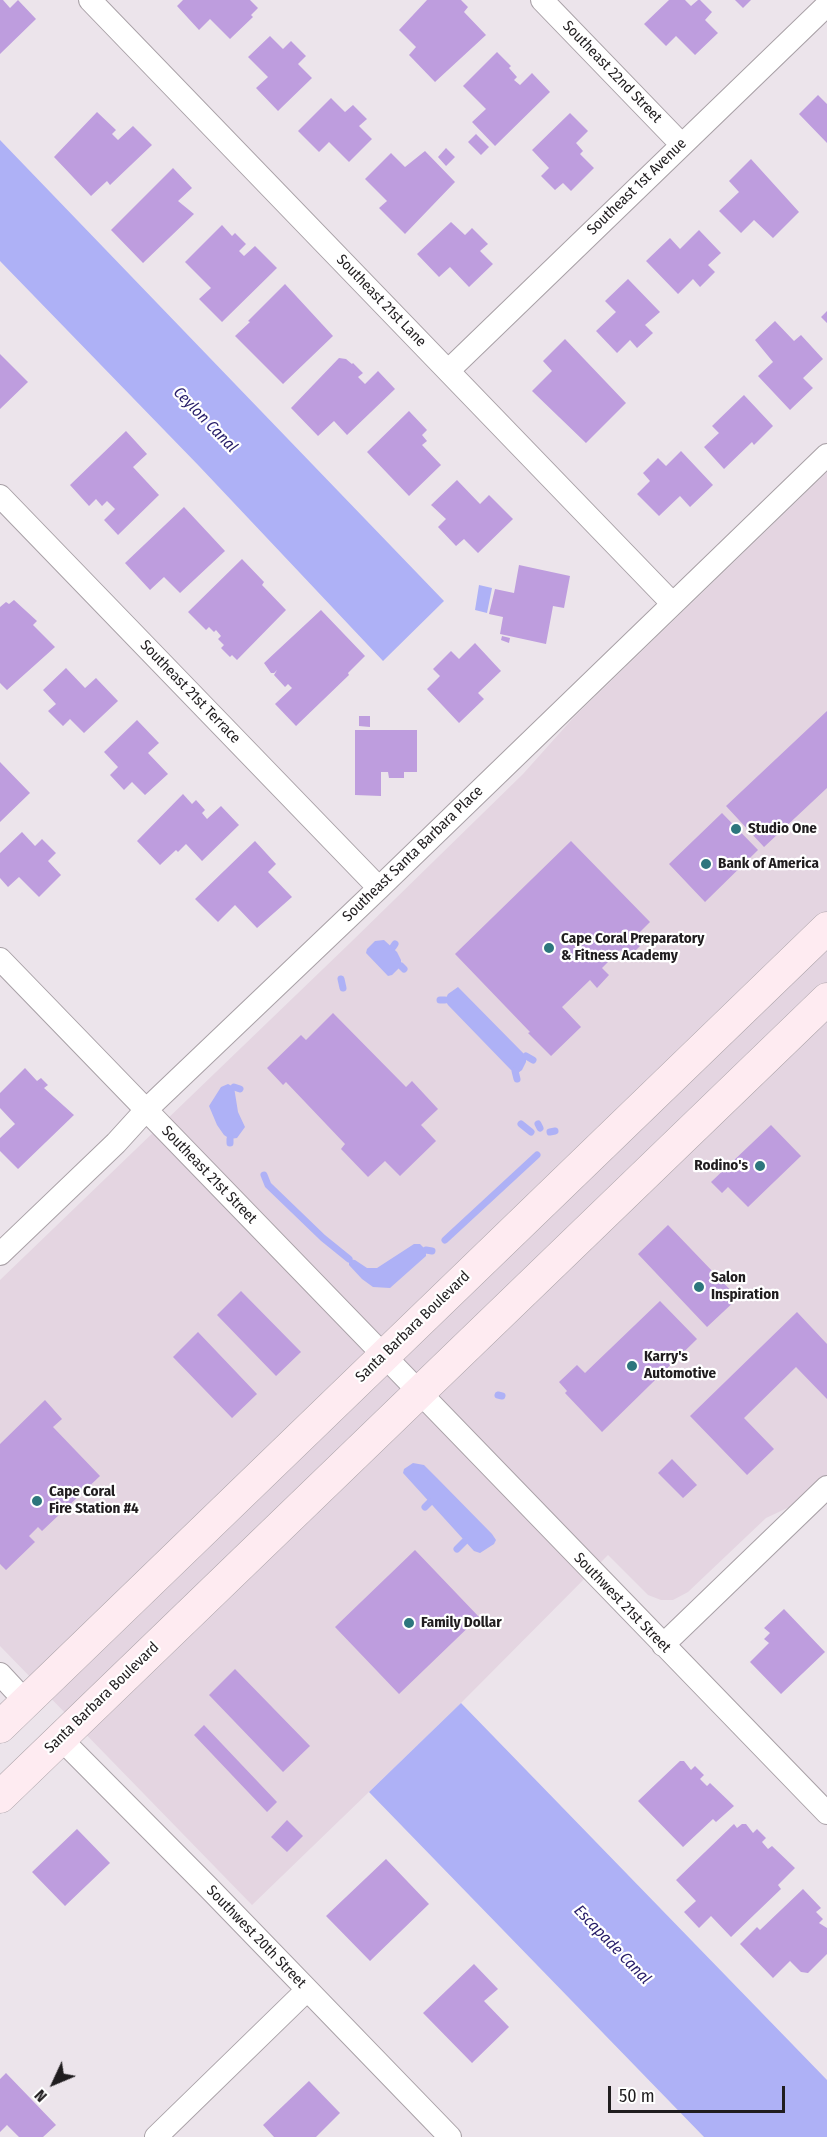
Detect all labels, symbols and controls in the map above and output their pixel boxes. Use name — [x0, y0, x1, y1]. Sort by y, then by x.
street label: Southeast 22nd Street — [559, 17, 665, 127]
street label: Southeast 1st Avenue — [584, 135, 690, 239]
street label: Southeast 21st Lane — [332, 251, 430, 351]
water label: Ceylon Canal — [169, 383, 241, 457]
street label: Southeast 21st Terrace — [136, 637, 244, 747]
street label: Southeast Santa Barbara Place — [339, 782, 487, 926]
place label: Studio One — [748, 820, 817, 838]
marker: Studio One — [729, 822, 743, 836]
place label: Bank of America — [718, 855, 819, 873]
marker: Bank of America — [699, 857, 713, 871]
place label: Cape Coral Preparatory & Fitness Academy — [561, 930, 704, 965]
marker: Cape Coral Preparatory & Fitness Academy — [542, 941, 556, 955]
street label: Southeast 21st Street — [158, 1122, 260, 1228]
place label: Rodino's — [694, 1157, 748, 1175]
marker: Rodino's — [753, 1159, 767, 1173]
street label: Santa Barbara Boulevard — [352, 1268, 474, 1386]
place label: Salon Inspiration — [711, 1269, 779, 1304]
marker: Salon Inspiration — [692, 1280, 706, 1294]
place label: Karry's Automotive — [644, 1348, 716, 1383]
marker: Karry's Automotive — [625, 1359, 639, 1373]
place label: Cape Coral Fire Station #4 — [49, 1483, 139, 1518]
marker: Cape Coral Fire Station #4 — [30, 1494, 44, 1508]
street label: Southwest 21st Street — [570, 1549, 674, 1657]
place label: Family Dollar — [421, 1614, 502, 1632]
marker: Family Dollar — [402, 1616, 416, 1630]
street label: Santa Barbara Boulevard — [41, 1639, 163, 1757]
street label: Southwest 20th Street — [202, 1882, 310, 1992]
water label: Escapade Canal — [569, 1901, 655, 1989]
north arrow — [24, 2053, 84, 2113]
scale bar — [611, 2074, 788, 2112]
text: 50 m — [619, 2085, 655, 2107]
text: N — [31, 2086, 51, 2106]

